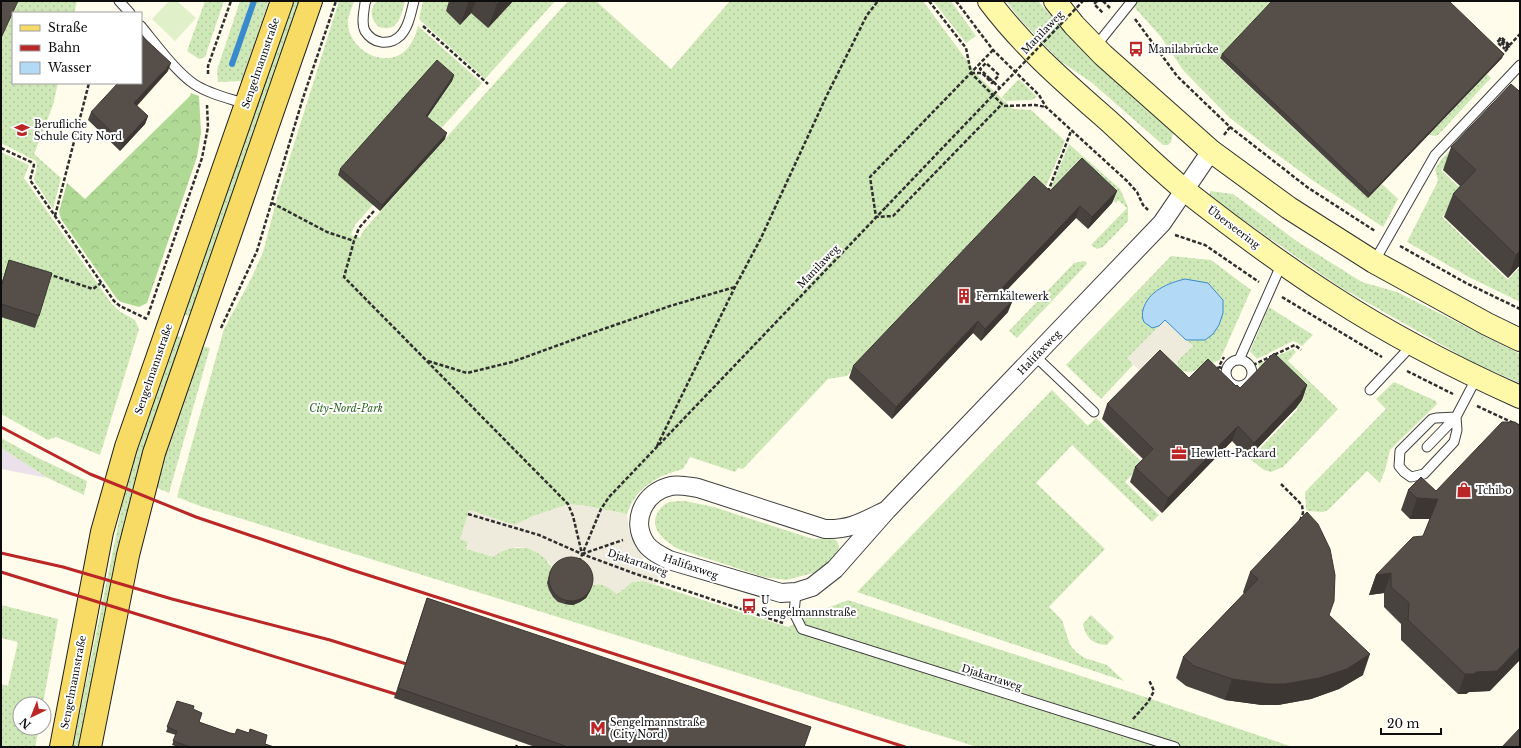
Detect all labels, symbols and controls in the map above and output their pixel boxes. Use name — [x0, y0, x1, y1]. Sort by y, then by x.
street label: Manilaweg — [1018, 7, 1067, 57]
legend — [12, 12, 142, 84]
street label: Sengelmannstraße — [239, 16, 282, 110]
text: Straße — [48, 20, 88, 35]
text: Bahn — [48, 40, 80, 55]
bus stop icon: Manilabrücke — [1127, 40, 1145, 58]
place label: Manilabrücke — [1148, 43, 1219, 56]
text: Wasser — [47, 60, 91, 75]
place label: Berufliche Schule City Nord — [34, 118, 122, 143]
school or university icon: Berufliche Schule City Nord — [13, 121, 31, 139]
street label: Überseering — [1205, 203, 1264, 252]
street label: Manilaweg — [794, 241, 843, 291]
building icon: Fernkältewerk — [955, 287, 973, 305]
place label: Fernkältewerk — [976, 290, 1050, 303]
street label: Sengelmannstraße — [132, 322, 175, 416]
street label: Halifaxweg — [1015, 327, 1065, 377]
park label: City-Nord-Park — [309, 402, 383, 415]
office icon: Hewlett-Packard — [1170, 444, 1188, 462]
place label: Hewlett-Packard — [1191, 447, 1276, 460]
shop icon: Tchibo — [1455, 481, 1473, 499]
place label: Tchibo — [1476, 484, 1512, 497]
street label: Djakartaweg — [606, 546, 671, 579]
street label: Halifaxweg — [662, 551, 721, 582]
place label: U Sengelmannstraße — [761, 594, 856, 619]
bus stop icon: U Sengelmannstraße — [740, 597, 758, 615]
street label: Sengelmannstraße — [58, 634, 89, 730]
street label: Djakartaweg — [960, 662, 1025, 694]
north arrow — [12, 696, 52, 736]
scale bar — [1381, 710, 1441, 736]
text: N — [16, 714, 34, 732]
place label: Sengelmannstraße (City Nord) — [610, 716, 705, 741]
text: 20 m — [1387, 716, 1419, 731]
metro station icon: Sengelmannstraße (City Nord) — [589, 719, 607, 737]

